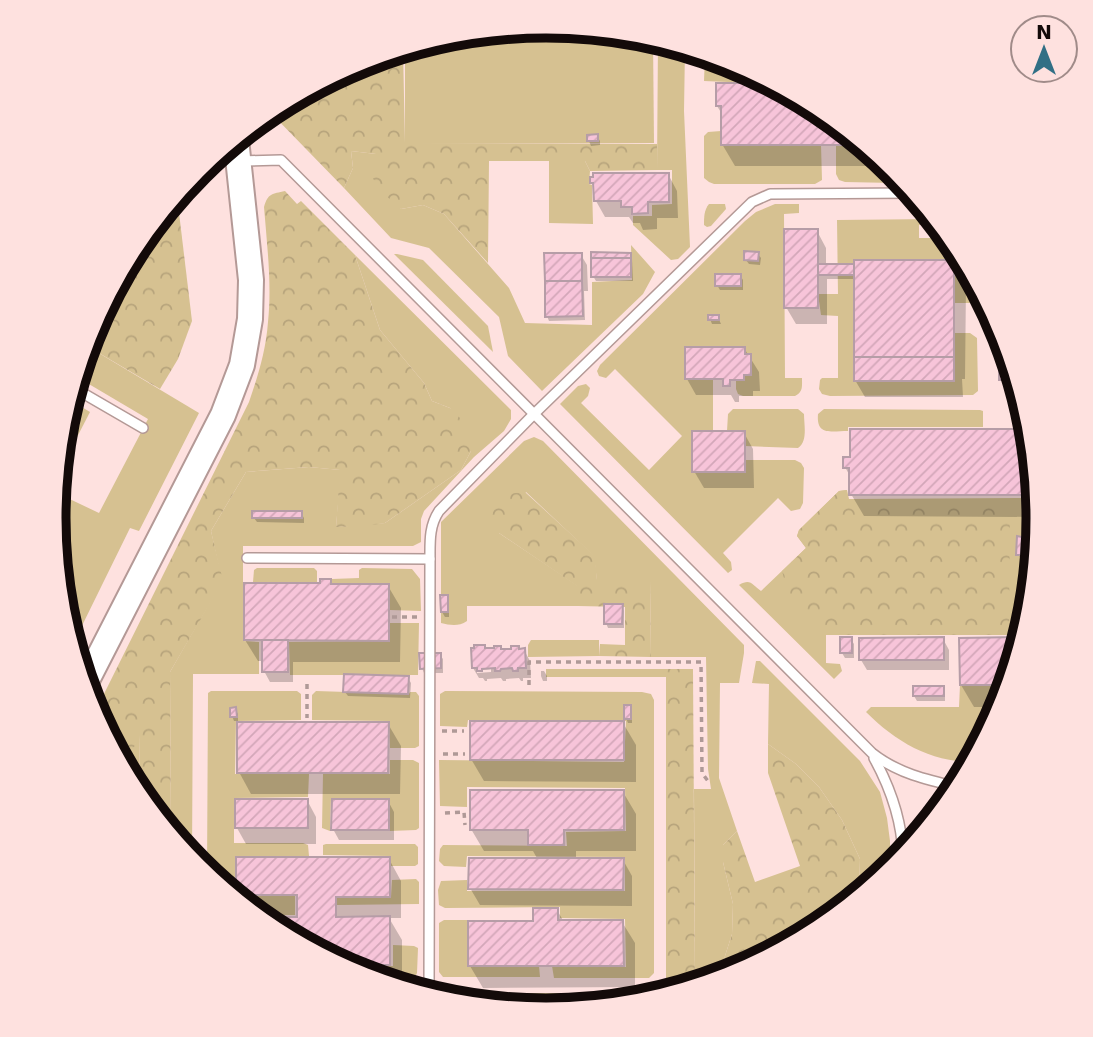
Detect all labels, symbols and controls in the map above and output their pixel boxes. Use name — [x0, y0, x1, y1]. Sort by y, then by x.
north arrow — [1009, 14, 1079, 84]
text: N — [1036, 21, 1052, 43]

